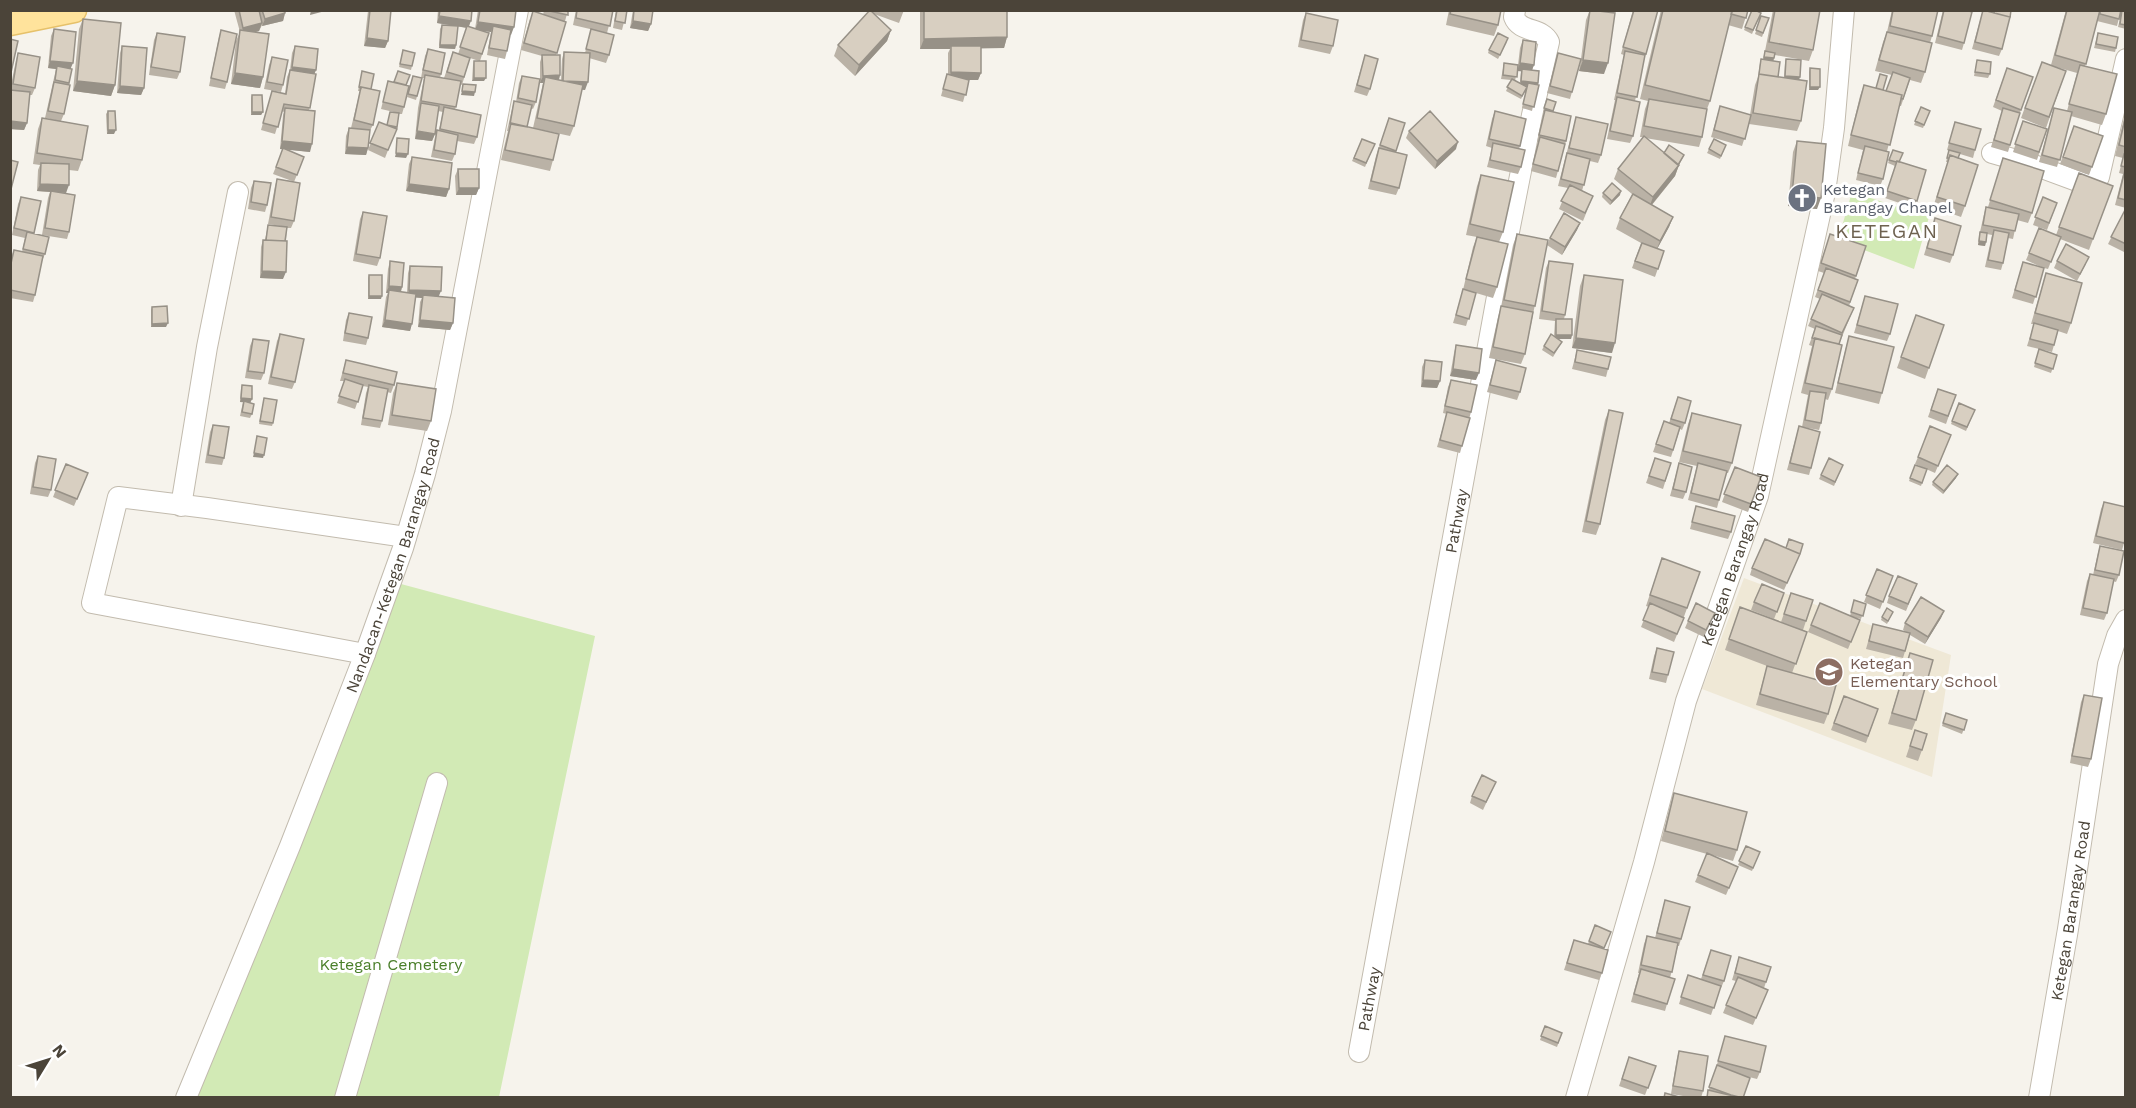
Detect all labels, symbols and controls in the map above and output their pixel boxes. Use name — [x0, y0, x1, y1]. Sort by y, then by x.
place label: Ketegan Barangay Chapel — [1823, 180, 1952, 217]
church icon: Ketegan Barangay Chapel — [1786, 182, 1818, 214]
district label: KETEGAN — [1835, 219, 1939, 243]
street label: Nandacan-Ketegan Barangay Road — [342, 436, 444, 696]
street label: Ketegan Barangay Road — [1697, 471, 1773, 649]
street label: Pathway — [1441, 486, 1472, 555]
place label: Ketegan Elementary School — [1850, 654, 1998, 691]
school or university icon: Ketegan Elementary School — [1813, 656, 1845, 688]
street label: Ketegan Barangay Road — [2047, 819, 2094, 1002]
park label: Ketegan Cemetery — [320, 955, 463, 974]
street label: Pathway — [1354, 965, 1385, 1033]
north arrow — [18, 1030, 78, 1090]
text: N — [48, 1041, 71, 1062]

